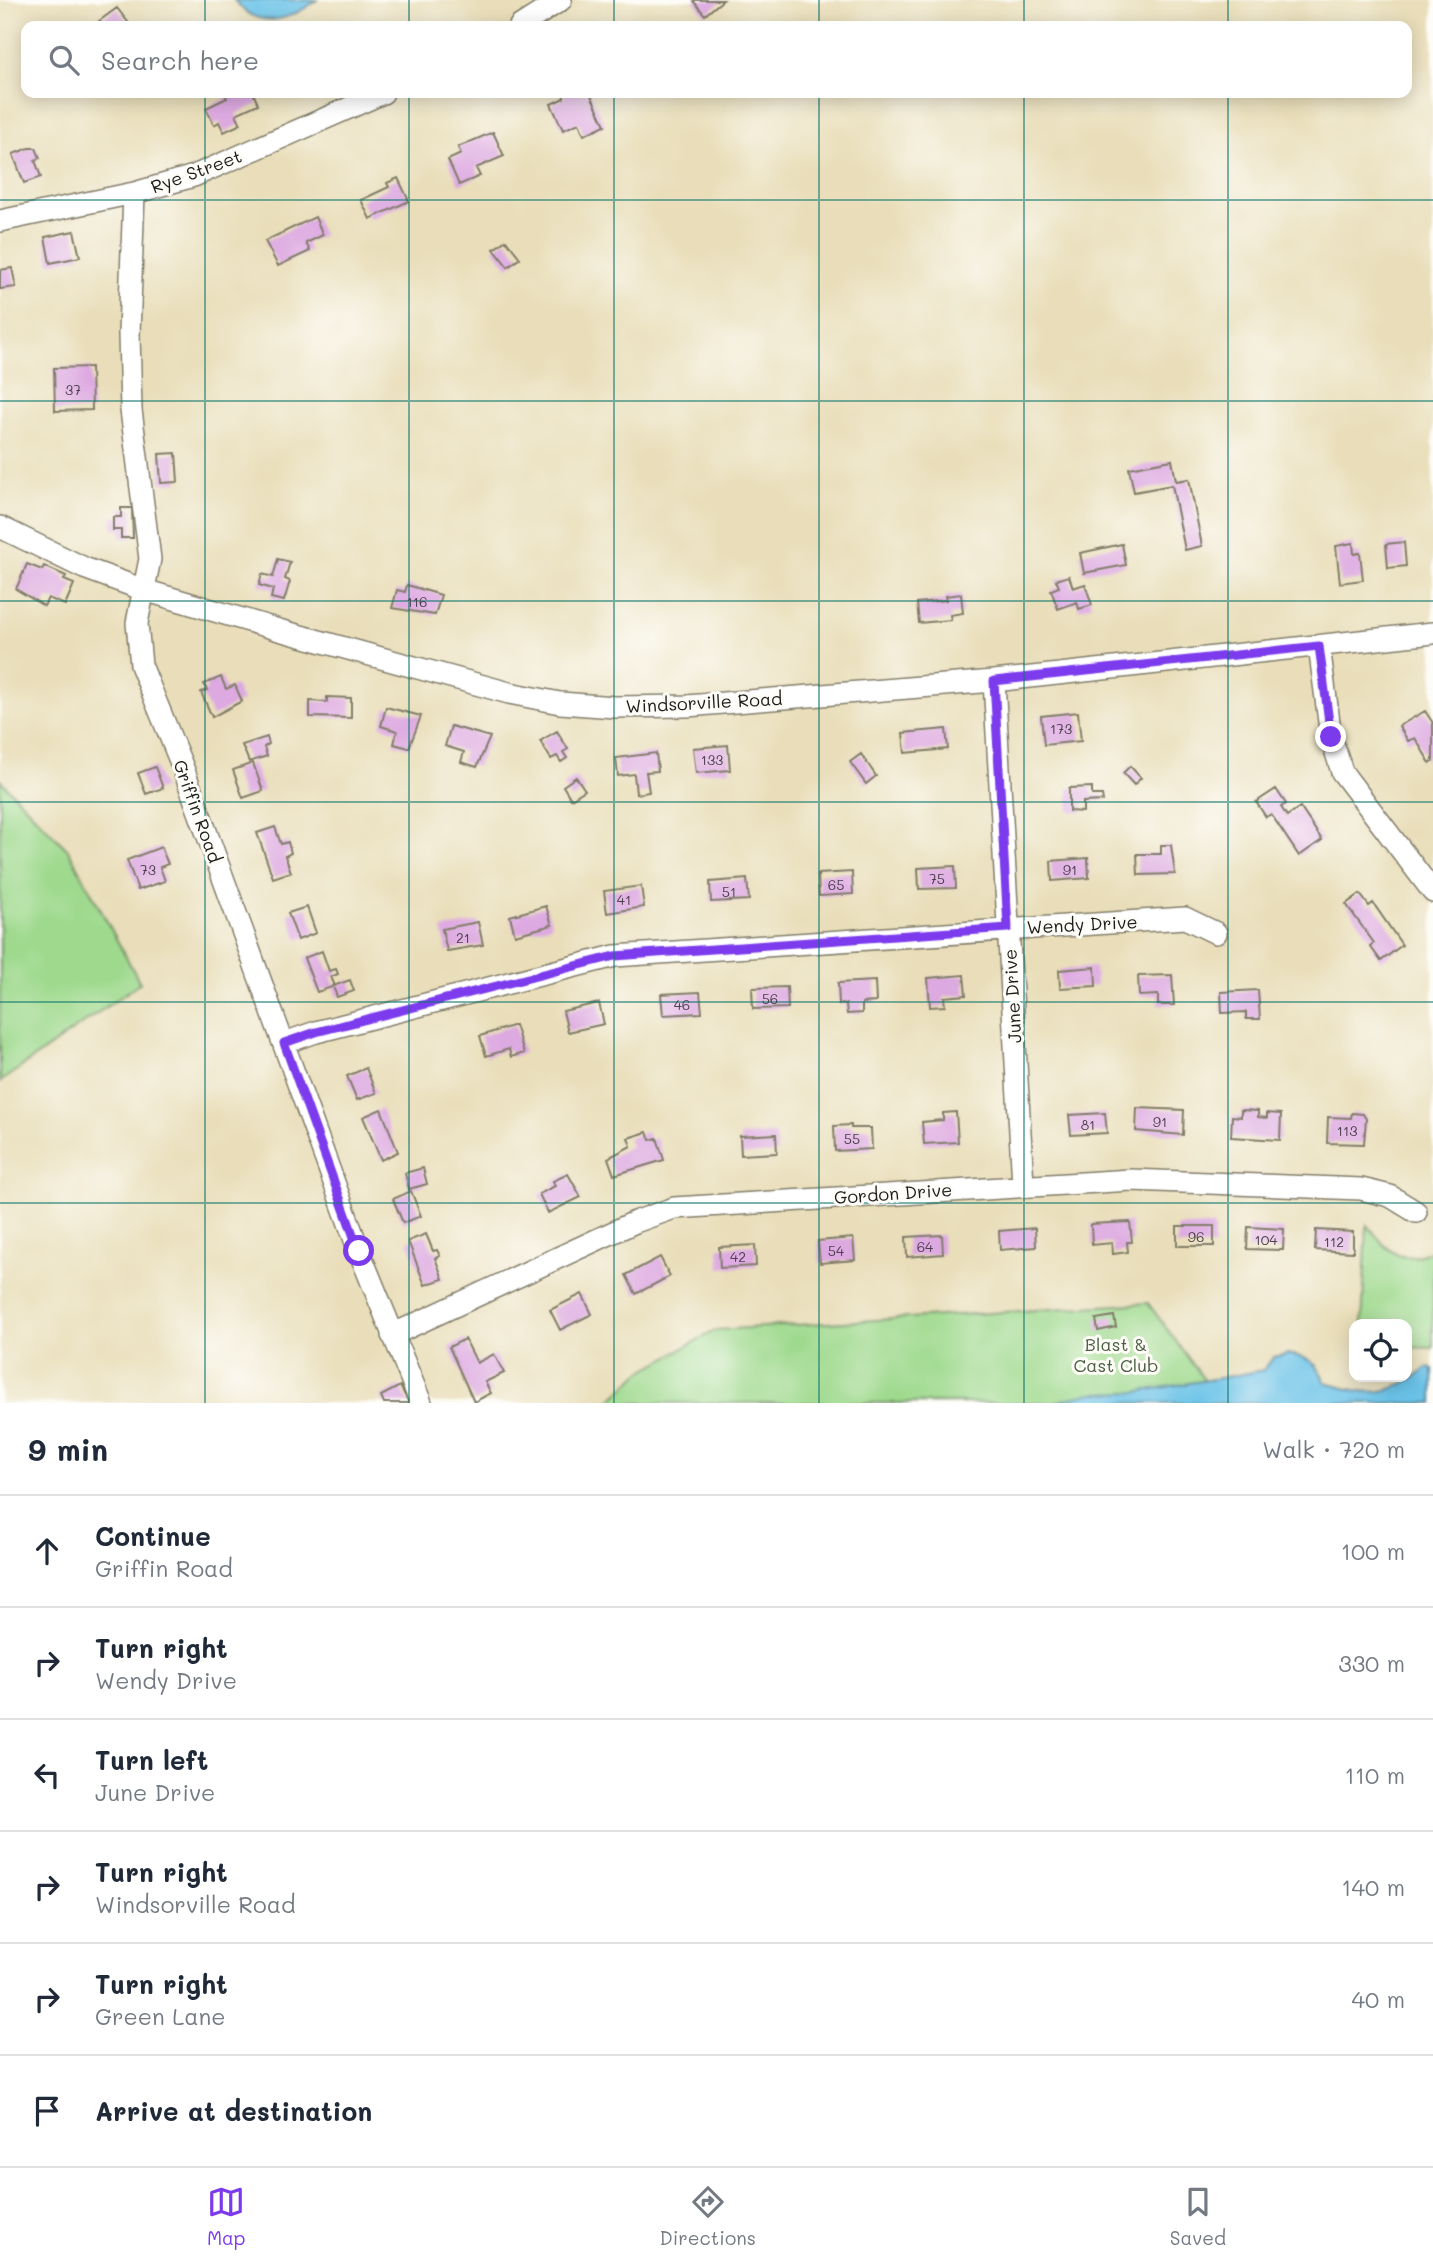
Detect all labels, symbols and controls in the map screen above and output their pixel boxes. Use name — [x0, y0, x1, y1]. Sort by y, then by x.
search box — [21, 21, 1412, 98]
icon: search — [45, 41, 83, 79]
text: Search here — [101, 43, 259, 77]
street label: Rye Street — [147, 143, 245, 199]
house number: 37 — [65, 380, 81, 399]
house number: 116 — [407, 592, 427, 611]
street label: Windsorville Road — [625, 686, 783, 718]
house number: 173 — [1050, 719, 1072, 738]
route end — [1315, 721, 1346, 752]
house number: 133 — [701, 750, 723, 769]
street label: Griffin Road — [168, 756, 228, 866]
house number: 73 — [140, 860, 156, 879]
house number: 91 — [1063, 860, 1077, 879]
house number: 75 — [929, 869, 945, 888]
house number: 65 — [828, 875, 844, 894]
house number: 51 — [722, 882, 736, 901]
house number: 41 — [617, 890, 631, 909]
street label: Wendy Drive — [1026, 909, 1138, 939]
house number: 21 — [456, 928, 470, 947]
street label: June Drive — [998, 948, 1026, 1044]
house number: 56 — [762, 989, 778, 1008]
house number: 46 — [674, 995, 690, 1014]
house number: 91 — [1153, 1112, 1167, 1131]
house number: 81 — [1081, 1115, 1095, 1134]
house number: 113 — [1337, 1121, 1357, 1140]
house number: 55 — [844, 1129, 860, 1148]
street label: Gordon Drive — [833, 1177, 953, 1209]
house number: 96 — [1188, 1227, 1204, 1246]
house number: 104 — [1254, 1230, 1278, 1249]
house number: 112 — [1324, 1232, 1344, 1251]
route start — [343, 1235, 374, 1266]
house number: 64 — [917, 1237, 934, 1256]
house number: 54 — [828, 1241, 845, 1260]
house number: 42 — [730, 1247, 746, 1266]
map controls — [1349, 1319, 1412, 1382]
button: locate — [1349, 1319, 1412, 1382]
park label: Blast & Cast Club — [1073, 1332, 1159, 1377]
text: 9 min — [28, 1429, 108, 1469]
text: Walk · 720 m — [1262, 1434, 1405, 1464]
text: Continue — [95, 1519, 211, 1553]
icon: ahead — [28, 1532, 66, 1570]
text: 100 m — [1341, 1536, 1405, 1566]
text: Griffin Road — [95, 1553, 233, 1583]
text: Turn right — [95, 1631, 228, 1665]
icon: right — [28, 1644, 66, 1682]
text: 330 m — [1338, 1648, 1405, 1678]
text: Wendy Drive — [95, 1665, 237, 1695]
text: Turn left — [95, 1743, 208, 1777]
icon: left — [28, 1756, 66, 1794]
text: 110 m — [1345, 1760, 1405, 1790]
text: June Drive — [95, 1777, 215, 1807]
text: Turn right — [95, 1855, 228, 1889]
icon: right — [28, 1868, 66, 1906]
text: 140 m — [1341, 1872, 1405, 1902]
text: Windsorville Road — [95, 1889, 296, 1919]
text: Turn right — [95, 1967, 228, 2001]
icon: right — [28, 1980, 66, 2018]
text: 40 m — [1352, 1984, 1405, 2014]
text: Green Lane — [95, 2001, 226, 2031]
icon: arrive — [28, 2092, 66, 2130]
text: Arrive at destination — [95, 2094, 372, 2128]
tab: Map — [207, 2183, 246, 2250]
tab: Directions — [659, 2183, 756, 2250]
tab: Saved — [1170, 2183, 1226, 2250]

